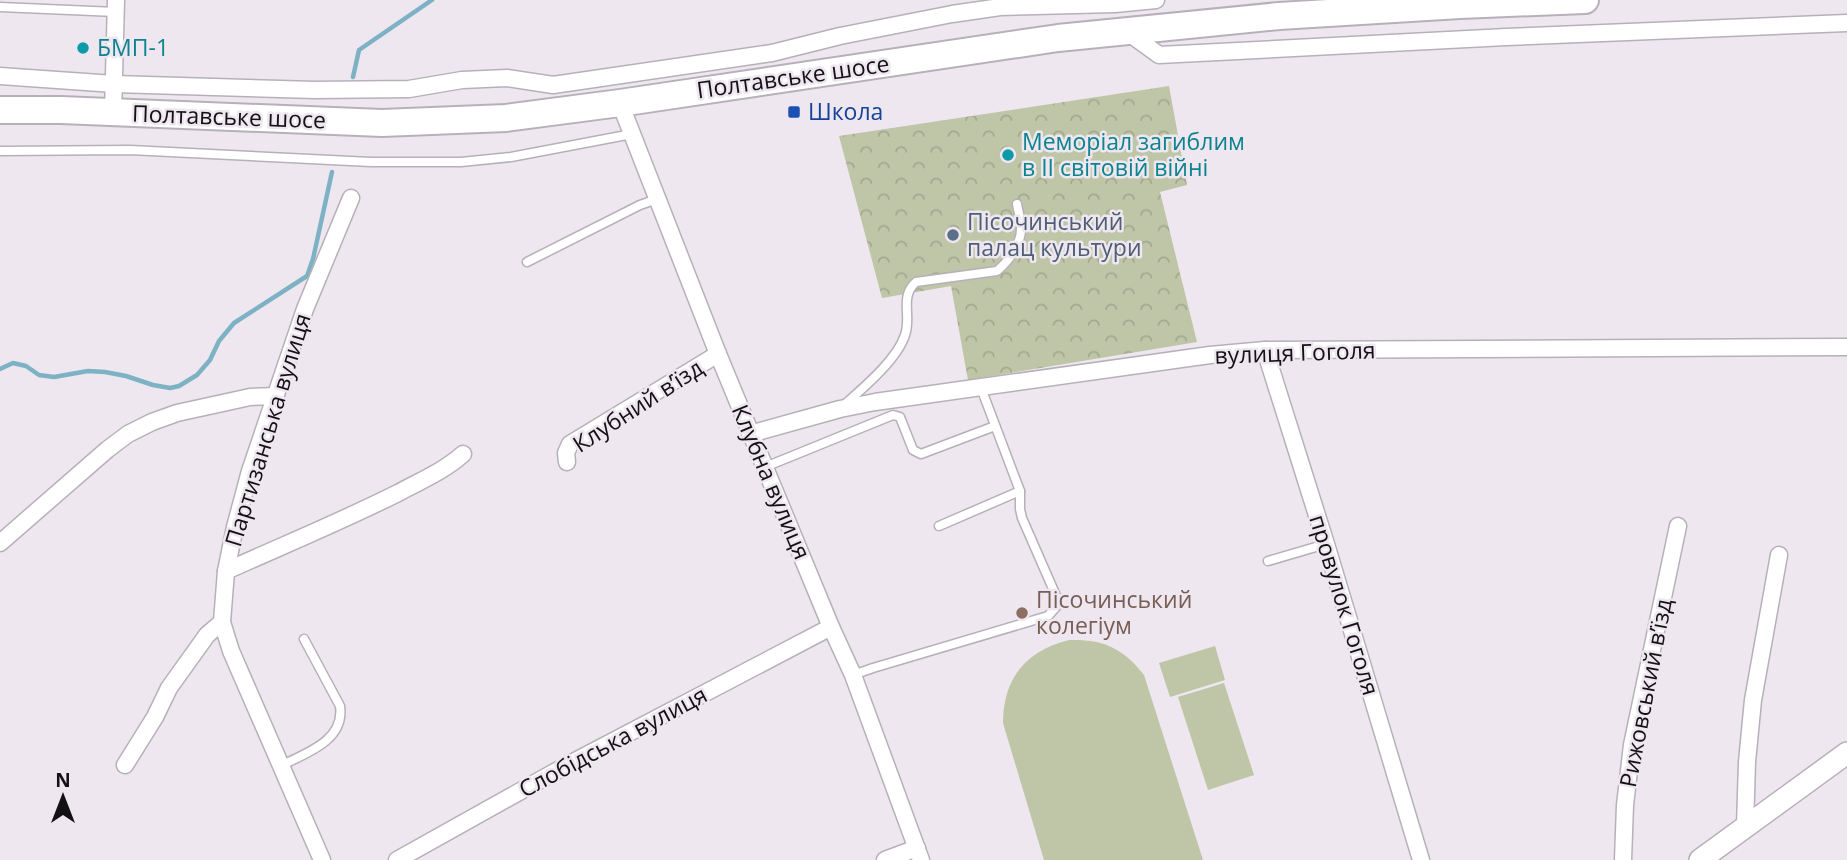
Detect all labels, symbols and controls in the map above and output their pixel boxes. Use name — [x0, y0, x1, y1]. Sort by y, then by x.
place label: БМП-1 — [97, 31, 169, 63]
marker: БМП-1 — [75, 40, 91, 56]
street label: Полтавське шосе — [695, 47, 891, 105]
place label: Школа — [808, 95, 883, 127]
street label: Полтавське шосе — [131, 97, 327, 135]
marker: Школа — [786, 104, 802, 120]
place label: Меморіал загиблим в II світовій війні — [1022, 125, 1245, 183]
marker: Меморіал загиблим в II світовій війні — [1000, 147, 1016, 163]
place label: Пісочинський палац культури — [967, 205, 1142, 263]
marker: Пісочинський палац культури — [945, 227, 961, 243]
street label: Партизанська вулиця — [216, 309, 318, 550]
street label: вулиця Гоголя — [1214, 333, 1376, 371]
street label: Клубний в’їзд — [566, 351, 709, 459]
street label: Клубна вулиця — [725, 399, 819, 564]
street label: провулок Гоголя — [1302, 511, 1388, 699]
place label: Пісочинський колегіум — [1036, 583, 1192, 641]
street label: Рижовський в’їзд — [1611, 596, 1679, 790]
marker: Пісочинський колегіум — [1014, 605, 1030, 621]
street label: Слобідська вулиця — [513, 678, 712, 804]
north arrow — [28, 762, 98, 832]
text: N — [55, 767, 71, 793]

